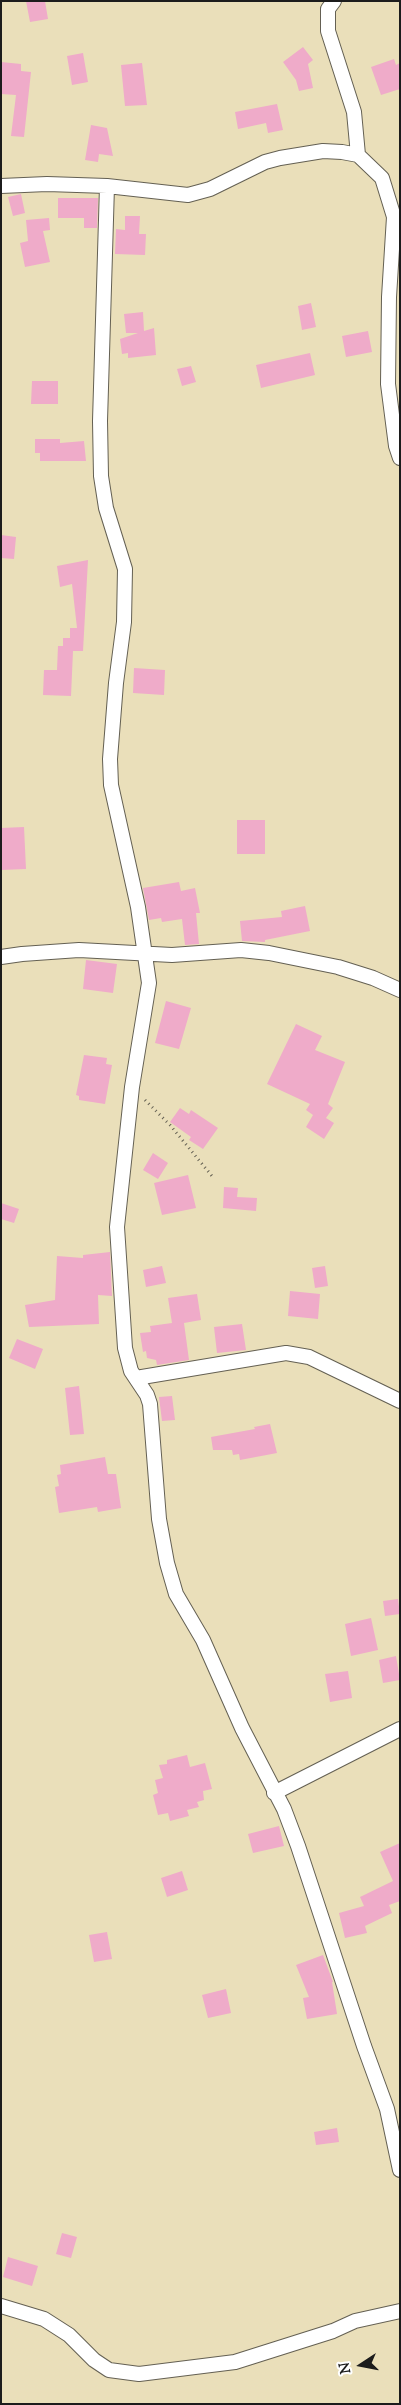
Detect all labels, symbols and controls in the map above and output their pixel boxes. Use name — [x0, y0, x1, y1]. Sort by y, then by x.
north arrow — [336, 2340, 386, 2390]
text: N — [335, 2360, 357, 2375]

